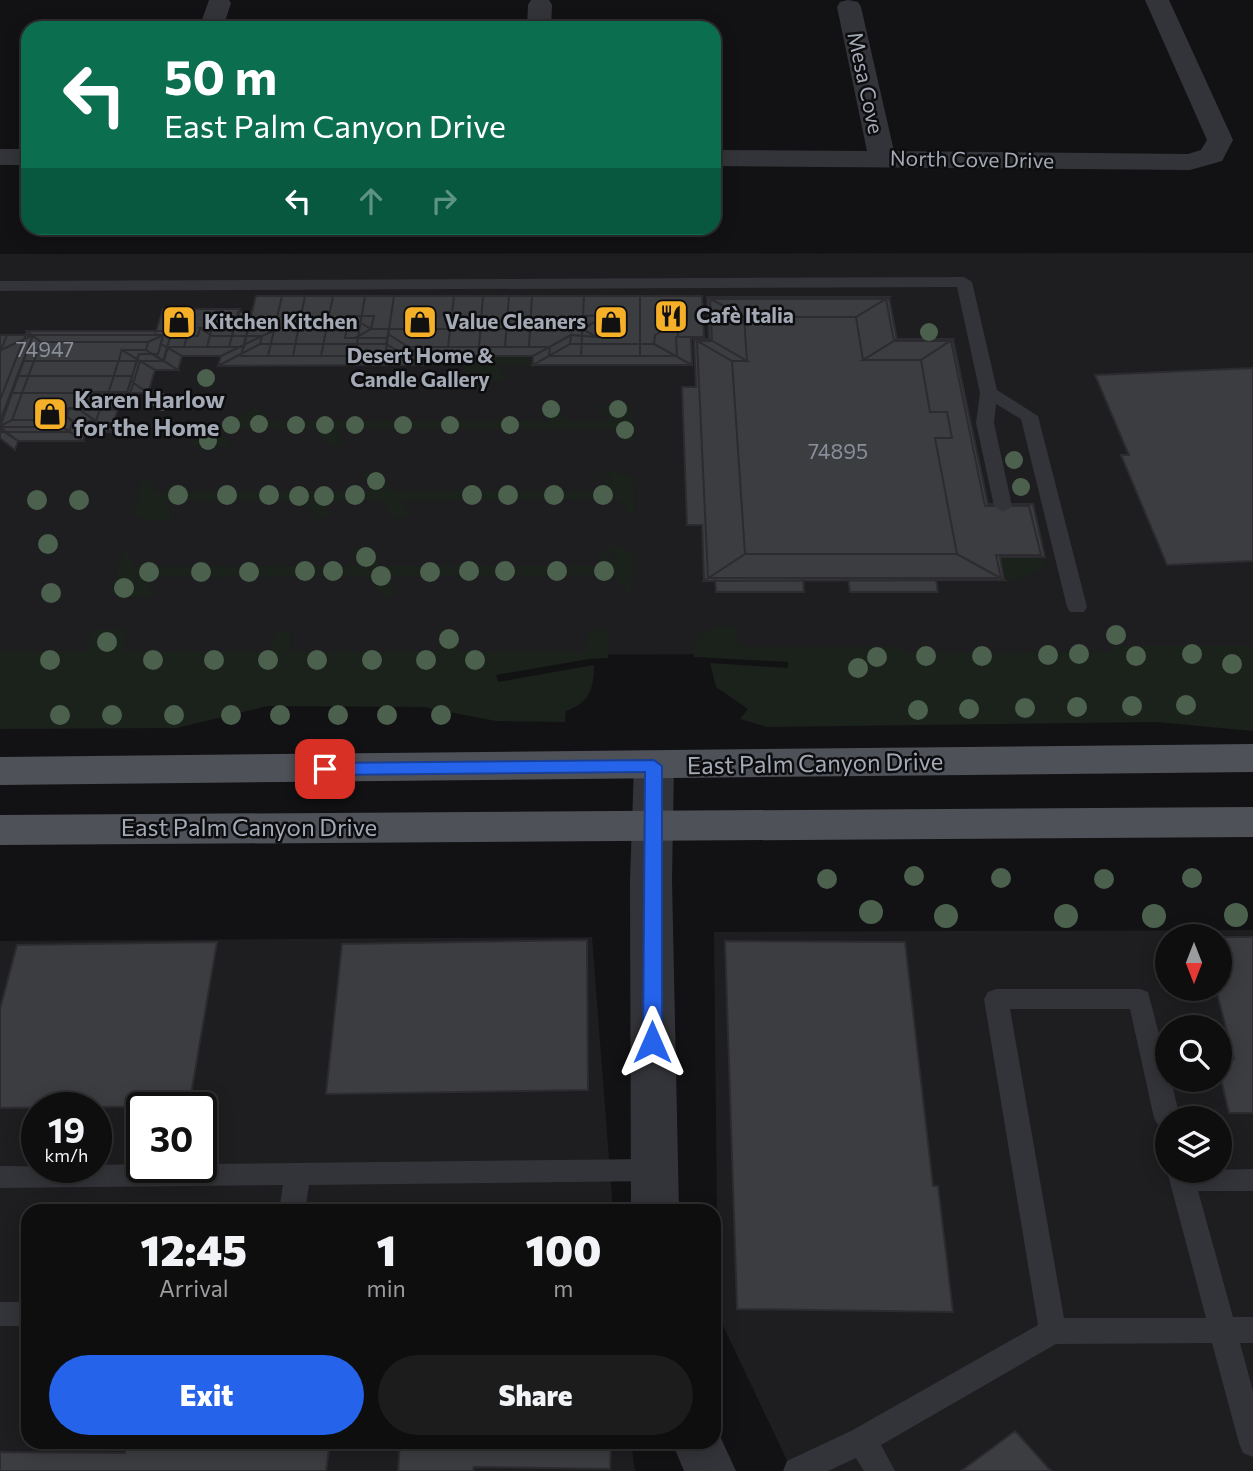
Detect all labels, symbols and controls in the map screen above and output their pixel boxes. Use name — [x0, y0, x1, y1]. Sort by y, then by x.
street label: Mesa Cove — [843, 29, 889, 136]
text: 50 m — [164, 45, 277, 105]
icon: left — [49, 49, 140, 140]
text: East Palm Canyon Drive — [164, 105, 506, 145]
street label: North Cove Drive — [890, 145, 1054, 172]
icon: left — [279, 182, 317, 220]
icon: ahead — [352, 182, 390, 220]
icon: right — [425, 182, 463, 220]
restaurant icon: Cafè Italia — [652, 297, 690, 335]
place label: Cafè Italia — [696, 302, 794, 327]
shop icon: Kitchen Kitchen — [160, 303, 198, 341]
shop icon: Desert Home & Candle Gallery — [401, 303, 439, 341]
shop icon: Value Cleaners — [592, 303, 630, 341]
place label: Kitchen Kitchen — [204, 308, 358, 333]
place label: Value Cleaners — [445, 308, 586, 333]
house number: 74947 — [16, 336, 74, 361]
place label: Desert Home & Candle Gallery — [347, 342, 493, 391]
place label: Karen Harlow for the Home — [74, 384, 225, 441]
shop icon: Karen Harlow for the Home — [31, 395, 69, 433]
house number: 74895 — [808, 438, 868, 463]
pin — [295, 739, 355, 799]
street label: East Palm Canyon Drive — [687, 746, 943, 779]
icon: arrive — [306, 750, 344, 788]
street label: East Palm Canyon Drive — [121, 812, 377, 841]
north arrow — [1155, 924, 1232, 1001]
map controls — [1155, 924, 1232, 1183]
position arrow — [615, 1005, 689, 1079]
button: search — [1155, 1015, 1232, 1092]
speed limit sign: 30 — [126, 1092, 217, 1183]
button: layers — [1155, 1106, 1232, 1183]
text: 19 — [48, 1107, 85, 1150]
text: km/h — [45, 1144, 88, 1166]
text: 12:45 — [141, 1223, 247, 1275]
text: 1 — [376, 1223, 396, 1275]
text: 100 — [525, 1223, 601, 1275]
text: Arrival — [159, 1274, 229, 1302]
text: min — [367, 1274, 406, 1302]
text: m — [553, 1274, 573, 1302]
button: Exit — [49, 1355, 364, 1435]
button: Share — [378, 1355, 693, 1435]

